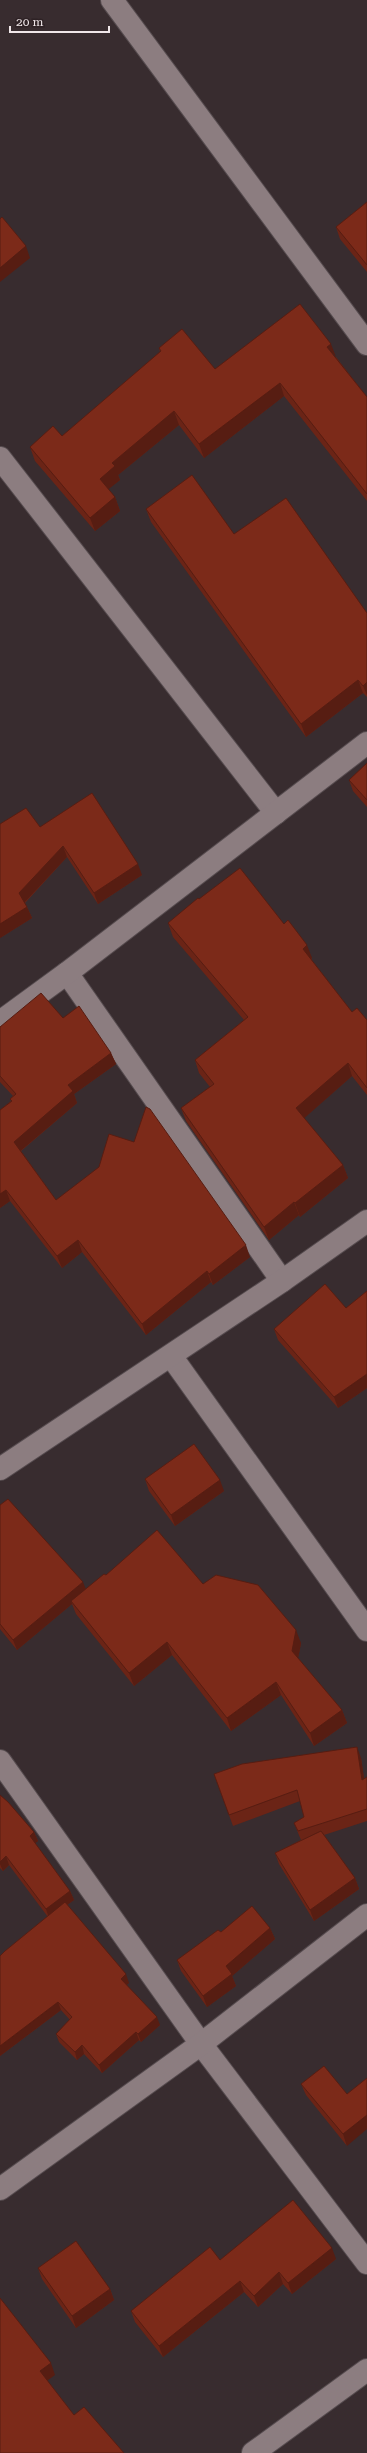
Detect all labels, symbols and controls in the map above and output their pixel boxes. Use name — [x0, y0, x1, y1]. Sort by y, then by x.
scale bar — [10, 8, 109, 34]
text: 20 m — [16, 15, 43, 29]

